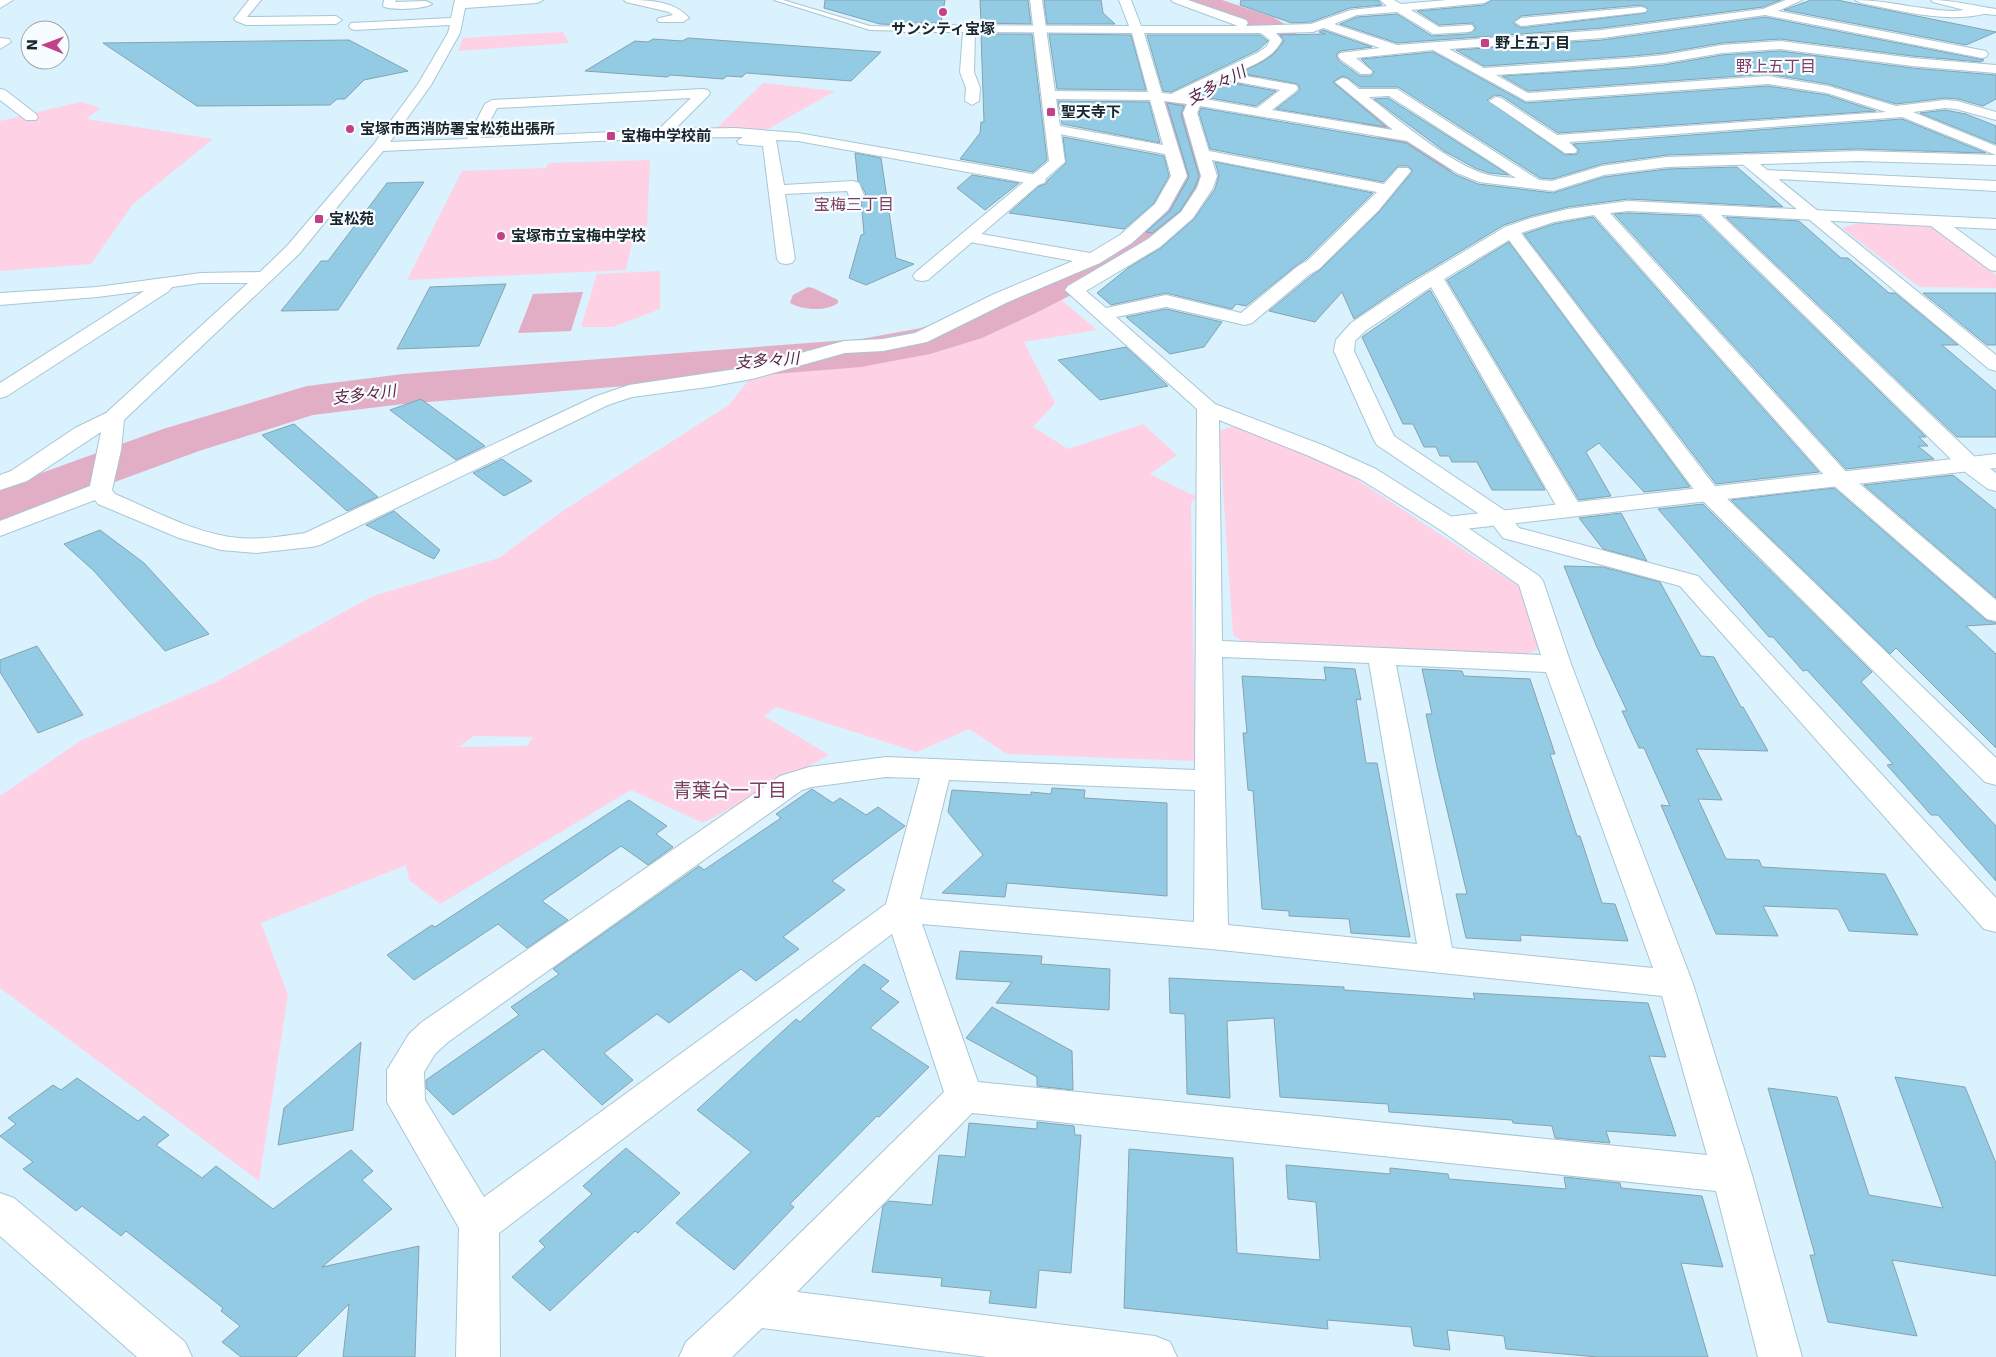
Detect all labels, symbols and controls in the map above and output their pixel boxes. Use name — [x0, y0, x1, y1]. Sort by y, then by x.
marker: サンシティ宝塚 — [937, 6, 949, 18]
north arrow — [20, 20, 70, 70]
place label: サンシティ宝塚 — [891, 20, 995, 38]
place label: 野上五丁目 — [1495, 34, 1570, 52]
marker: 野上五丁目 — [1479, 37, 1491, 49]
text: N — [24, 39, 40, 51]
district label: 野上五丁目 — [1736, 57, 1816, 76]
water label: 支多々川 — [1184, 61, 1251, 109]
place label: 聖天寺下 — [1061, 103, 1121, 121]
marker: 聖天寺下 — [1045, 106, 1057, 118]
place label: 宝塚市西消防署宝松苑出張所 — [360, 120, 555, 138]
marker: 宝塚市西消防署宝松苑出張所 — [344, 123, 356, 135]
place label: 宝梅中学校前 — [621, 127, 711, 145]
marker: 宝梅中学校前 — [605, 130, 617, 142]
district label: 宝梅三丁目 — [814, 195, 894, 214]
place label: 宝松苑 — [329, 210, 374, 228]
marker: 宝松苑 — [313, 213, 325, 225]
place label: 宝塚市立宝梅中学校 — [511, 227, 646, 245]
marker: 宝塚市立宝梅中学校 — [495, 230, 507, 242]
water label: 支多々川 — [734, 349, 802, 372]
water label: 支多々川 — [331, 381, 399, 408]
district label: 青葉台一丁目 — [673, 779, 787, 801]

